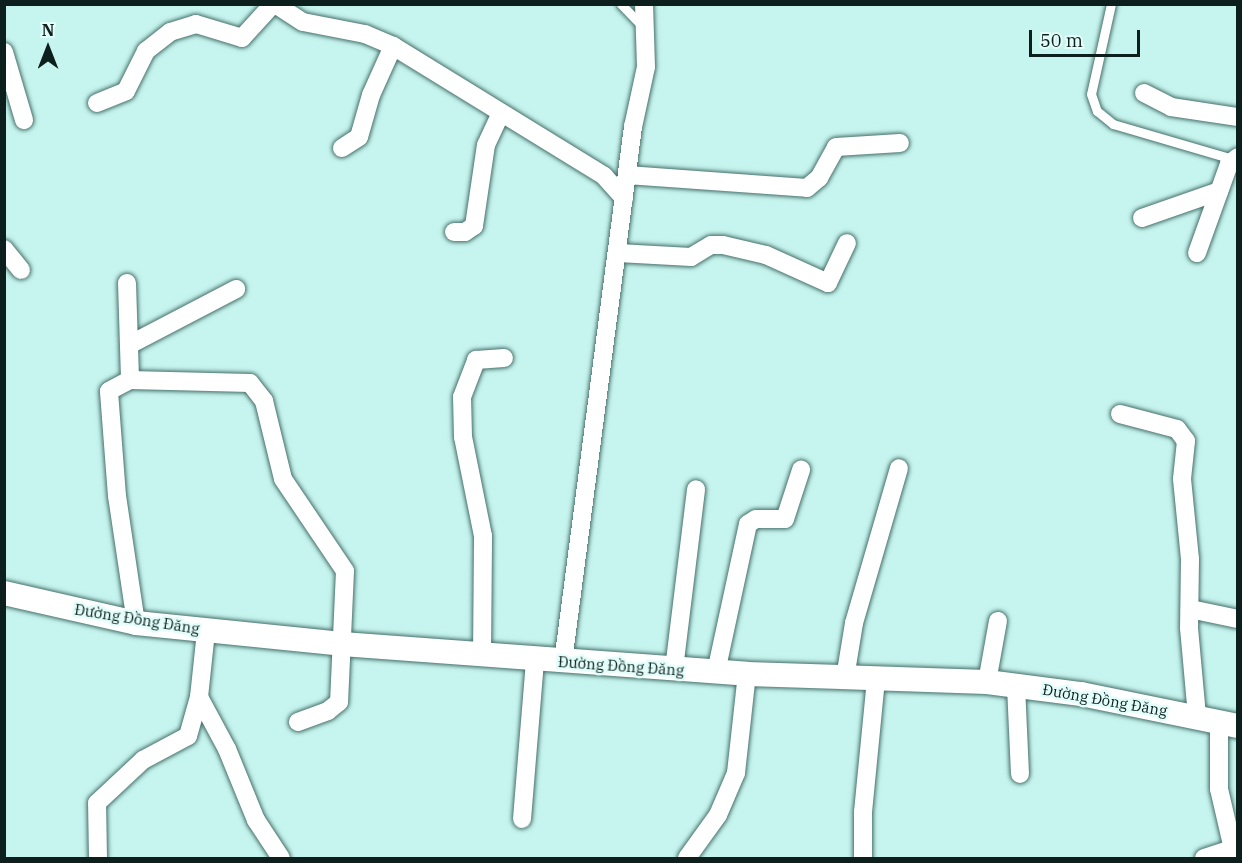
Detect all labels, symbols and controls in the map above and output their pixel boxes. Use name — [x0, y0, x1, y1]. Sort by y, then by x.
north arrow — [18, 18, 78, 78]
scale bar — [1032, 18, 1143, 56]
text: N — [42, 20, 54, 40]
text: 50 m — [1040, 29, 1083, 52]
street label: Đường Đồng Đăng — [73, 600, 201, 638]
street label: Đường Đồng Đăng — [557, 653, 685, 679]
street label: Đường Đồng Đăng — [1041, 680, 1169, 720]

